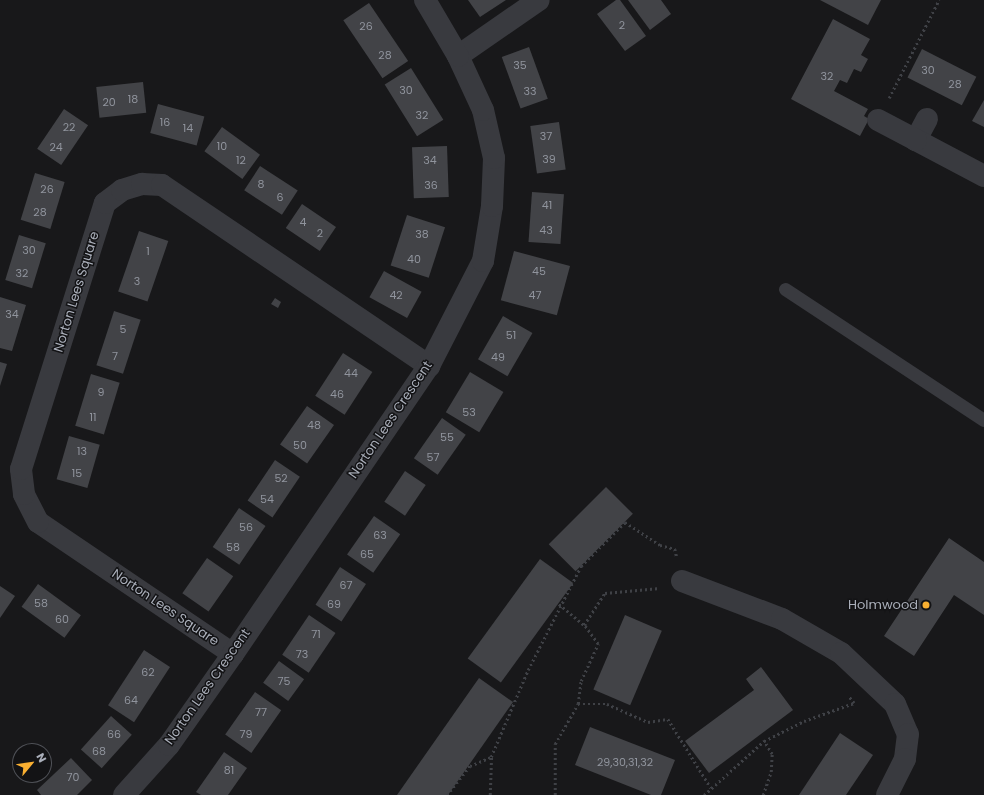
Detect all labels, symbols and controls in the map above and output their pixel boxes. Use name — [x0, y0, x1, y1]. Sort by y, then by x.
house number: 2 — [619, 18, 625, 32]
house number: 26 — [359, 19, 373, 33]
house number: 28 — [378, 48, 392, 62]
house number: 35 — [513, 58, 527, 72]
house number: 30 — [921, 63, 935, 77]
house number: 32 — [821, 69, 833, 83]
house number: 28 — [948, 77, 962, 91]
house number: 30 — [399, 83, 413, 97]
house number: 33 — [524, 84, 536, 98]
house number: 18 — [128, 92, 138, 106]
house number: 20 — [102, 95, 116, 109]
house number: 32 — [416, 108, 428, 122]
house number: 16 — [160, 115, 170, 129]
house number: 22 — [63, 120, 75, 134]
house number: 14 — [183, 121, 193, 135]
house number: 37 — [540, 129, 552, 143]
house number: 10 — [217, 139, 227, 153]
house number: 24 — [49, 140, 63, 154]
house number: 39 — [542, 152, 556, 166]
house number: 12 — [236, 153, 246, 167]
house number: 34 — [423, 153, 437, 167]
house number: 8 — [258, 177, 264, 191]
house number: 36 — [424, 178, 438, 192]
house number: 26 — [40, 182, 54, 196]
house number: 6 — [277, 190, 283, 204]
house number: 41 — [542, 198, 552, 212]
house number: 28 — [33, 205, 47, 219]
house number: 4 — [300, 215, 306, 229]
house number: 43 — [539, 223, 553, 237]
house number: 2 — [317, 226, 323, 240]
house number: 38 — [415, 227, 429, 241]
street label: Norton Lees Square — [51, 230, 103, 354]
house number: 30 — [22, 243, 36, 257]
house number: 1 — [146, 244, 150, 258]
house number: 40 — [407, 252, 421, 266]
house number: 45 — [532, 264, 546, 278]
house number: 32 — [16, 266, 28, 280]
house number: 3 — [134, 274, 140, 288]
house number: 42 — [389, 288, 403, 302]
house number: 47 — [529, 288, 541, 302]
house number: 34 — [5, 307, 19, 321]
house number: 5 — [120, 322, 126, 336]
house number: 51 — [506, 328, 516, 342]
house number: 7 — [112, 349, 118, 363]
house number: 49 — [491, 350, 505, 364]
street label: Norton Lees Crescent — [346, 358, 436, 482]
house number: 44 — [344, 366, 358, 380]
house number: 9 — [98, 385, 104, 399]
house number: 46 — [330, 387, 344, 401]
house number: 53 — [462, 405, 476, 419]
house number: 11 — [89, 410, 97, 424]
house number: 48 — [307, 418, 321, 432]
house number: 55 — [440, 430, 454, 444]
house number: 50 — [293, 438, 307, 452]
house number: 13 — [77, 444, 87, 458]
house number: 57 — [427, 450, 439, 464]
house number: 15 — [72, 466, 82, 480]
house number: 52 — [274, 471, 288, 485]
house number: 54 — [260, 492, 274, 506]
house number: 56 — [239, 520, 253, 534]
house number: 63 — [373, 528, 387, 542]
house number: 58 — [226, 540, 240, 554]
house number: 65 — [360, 547, 374, 561]
street label: Norton Lees Square — [109, 566, 221, 650]
house number: 67 — [340, 578, 352, 592]
house number: 58 — [34, 596, 48, 610]
house number: 69 — [327, 597, 341, 611]
place label: Holmwood — [848, 597, 918, 613]
marker: Holmwood — [921, 600, 931, 610]
house number: 60 — [55, 612, 69, 626]
street label: Norton Lees Crescent — [162, 626, 254, 748]
house number: 71 — [311, 627, 321, 641]
house number: 73 — [296, 647, 308, 661]
house number: 62 — [141, 665, 155, 679]
house number: 75 — [278, 674, 290, 688]
house number: 64 — [124, 693, 138, 707]
house number: 77 — [255, 705, 267, 719]
house number: 66 — [107, 727, 121, 741]
house number: 79 — [240, 727, 252, 741]
north arrow — [12, 743, 52, 783]
house number: 68 — [92, 744, 106, 758]
text: N — [33, 750, 51, 765]
house number: 29,30,31,32 — [597, 755, 653, 769]
house number: 81 — [224, 763, 234, 777]
house number: 70 — [67, 770, 79, 784]

